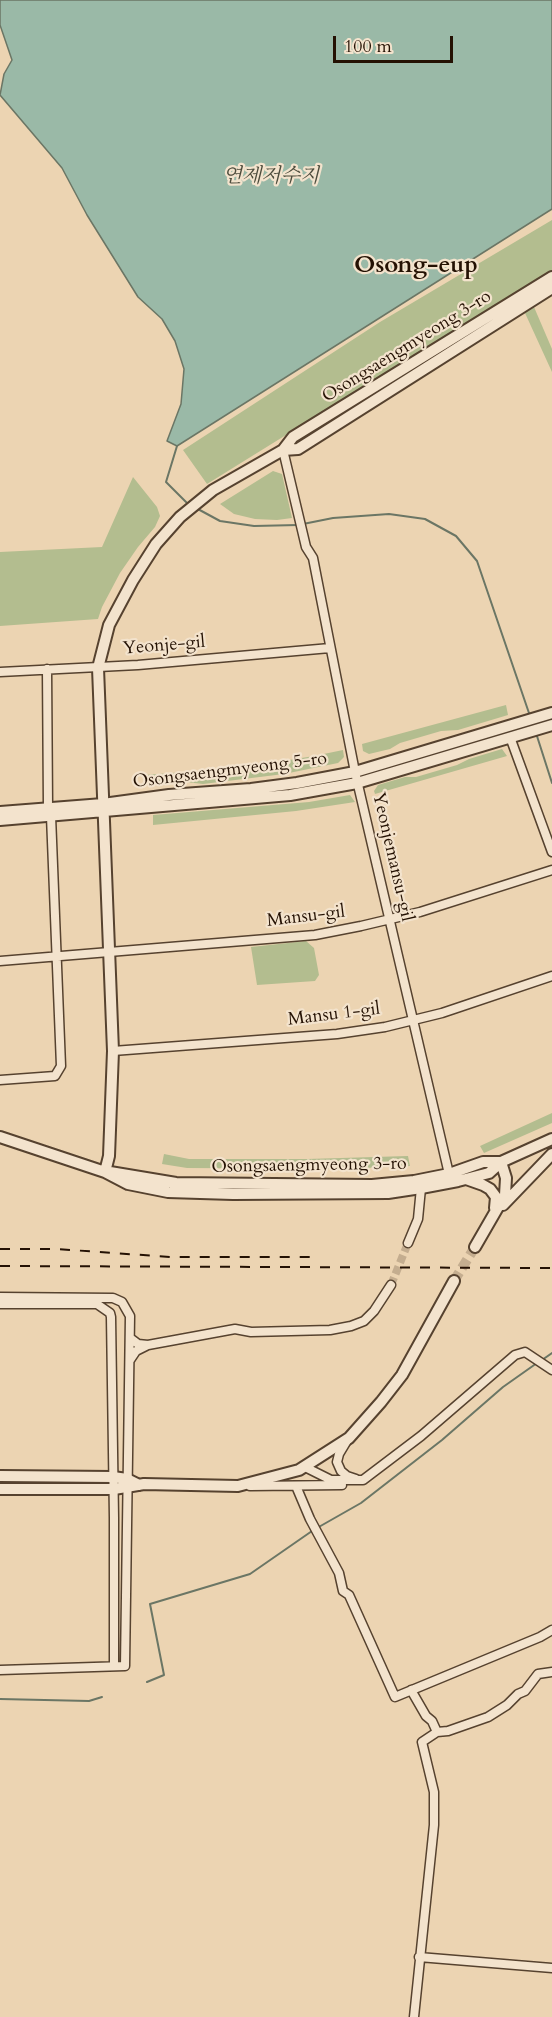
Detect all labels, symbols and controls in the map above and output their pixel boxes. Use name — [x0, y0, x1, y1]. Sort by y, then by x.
scale bar — [336, 24, 456, 62]
text: 100 m — [344, 34, 392, 59]
water label: 연제저수지 — [223, 165, 319, 189]
district label: Osong-eup — [354, 252, 478, 280]
street label: Osongsaengmyeong 3-ro — [318, 286, 496, 408]
street label: Yeonje-gil — [122, 632, 206, 660]
street label: Osongsaengmyeong 5-ro — [132, 748, 328, 794]
street label: Yeonjemansu-gil — [367, 790, 417, 924]
street label: Mansu-gil — [266, 901, 346, 933]
street label: Mansu 1-gil — [287, 999, 381, 1031]
street label: Osongsaengmyeong 3-ro — [211, 1153, 407, 1179]

